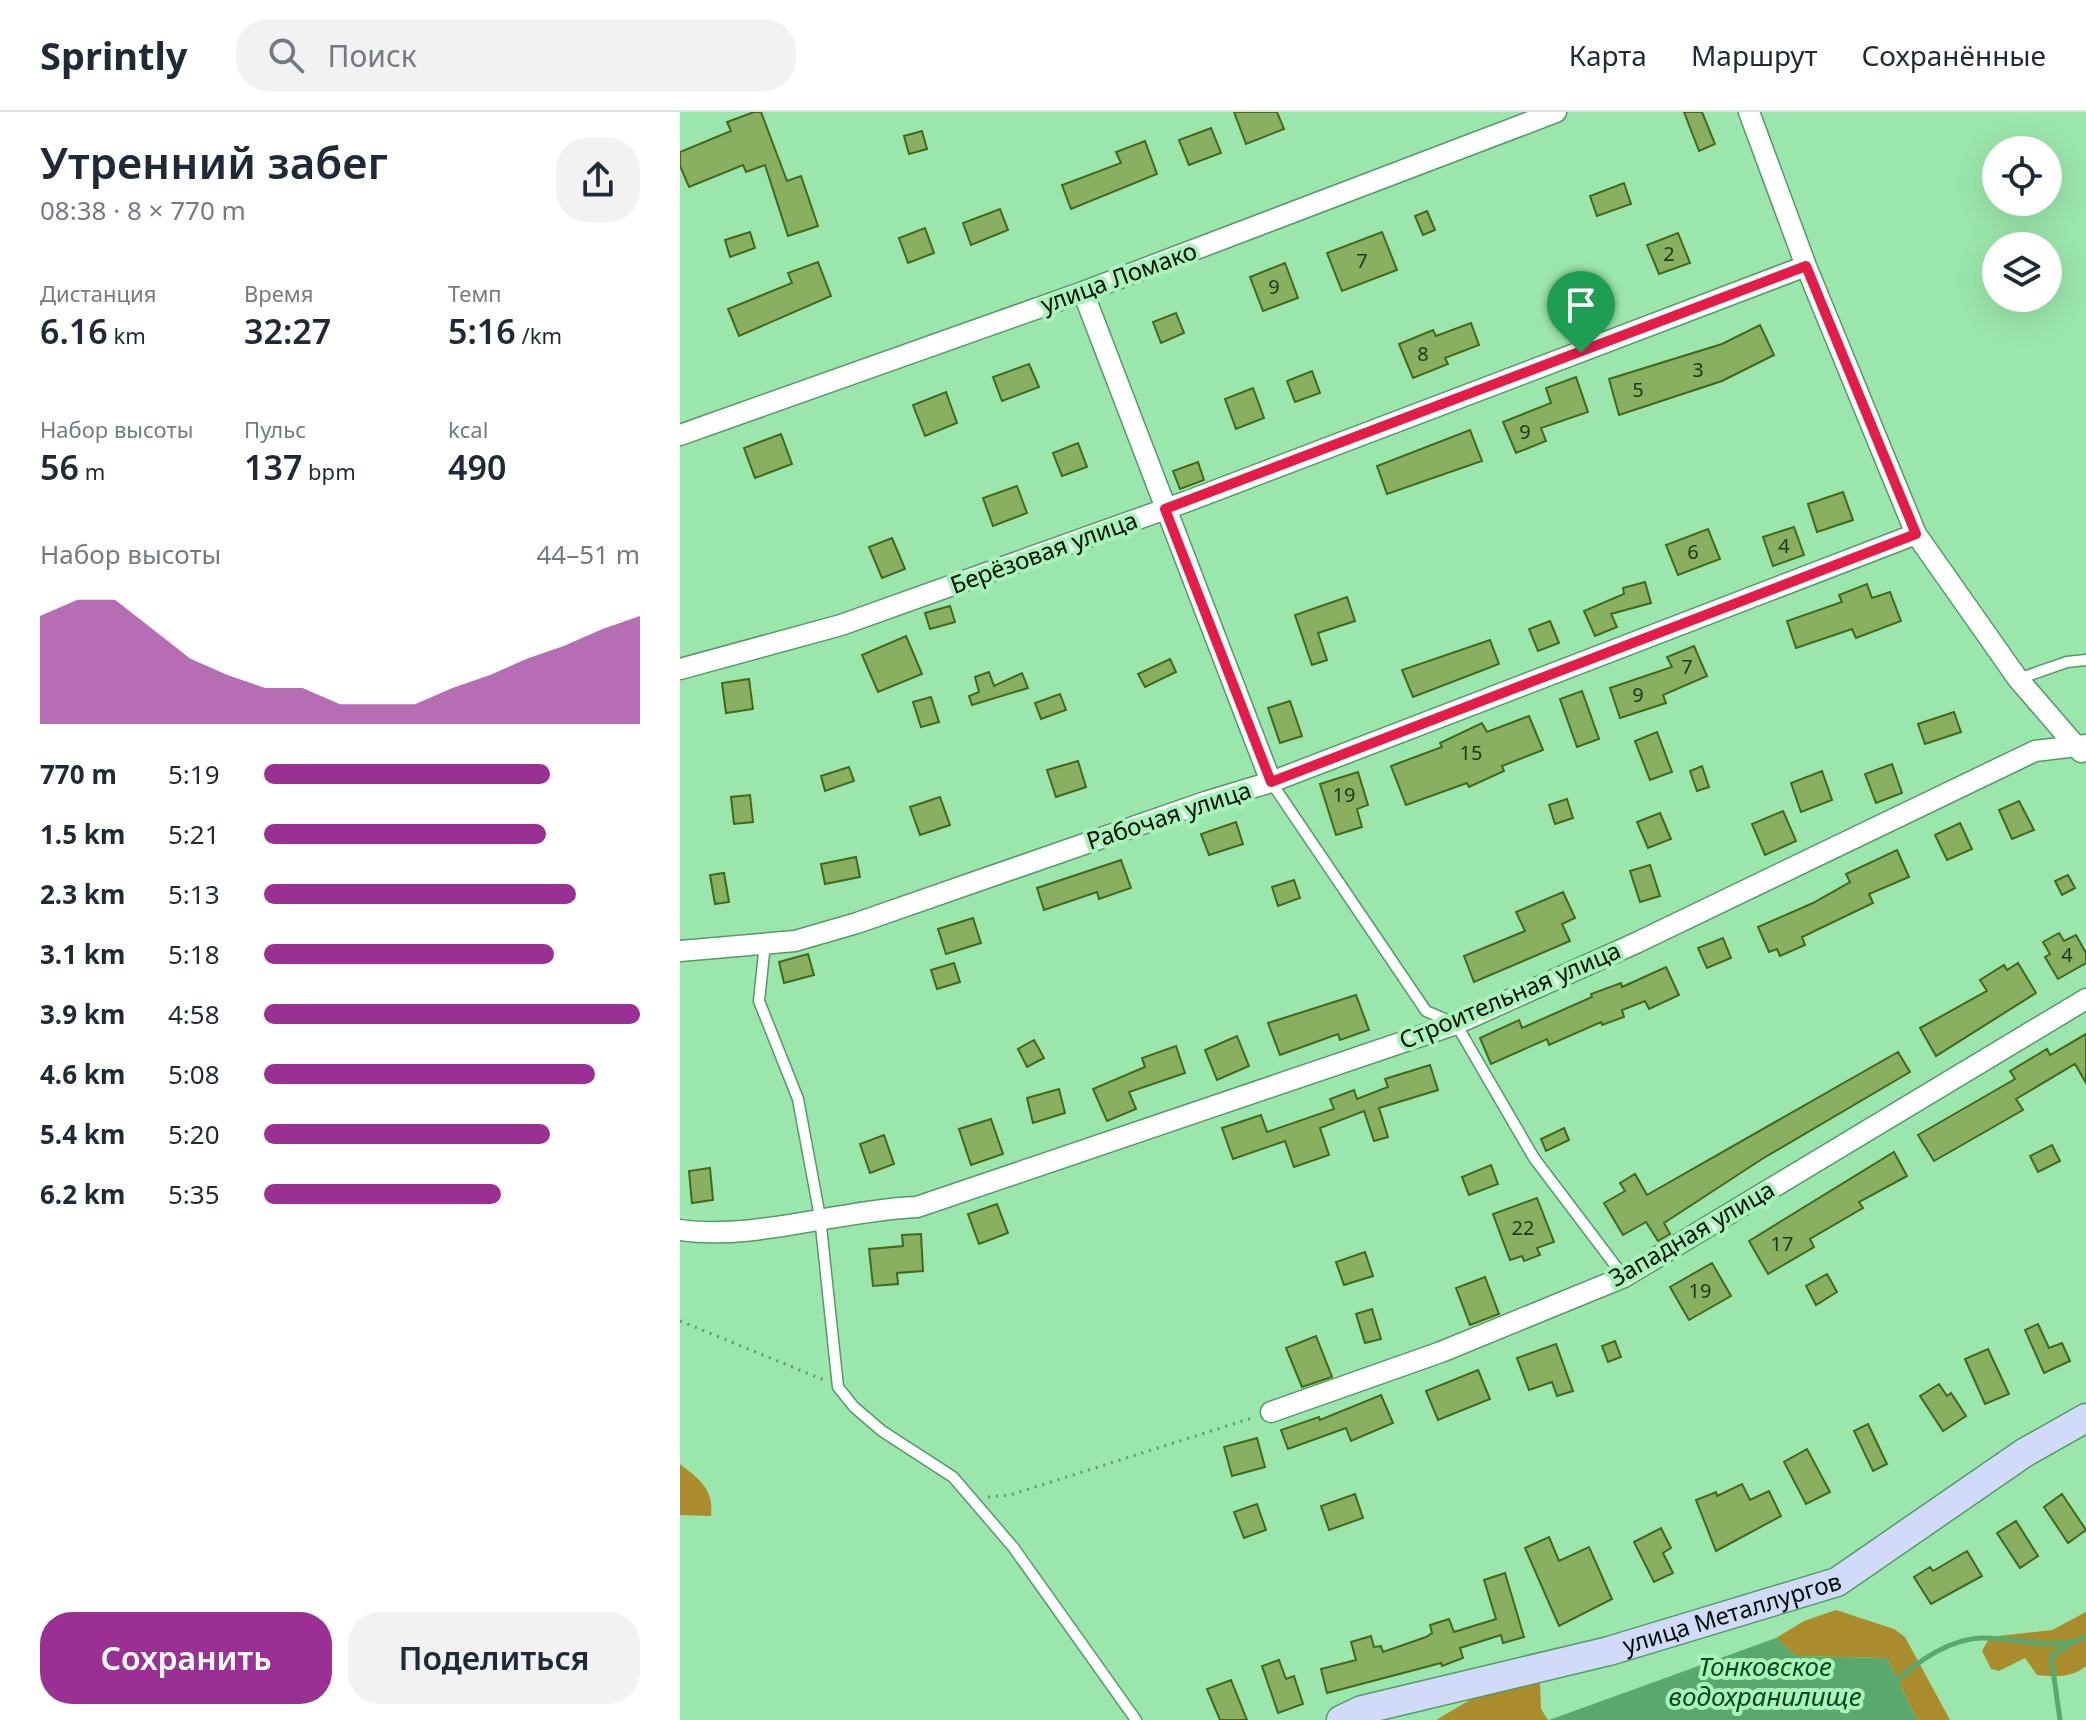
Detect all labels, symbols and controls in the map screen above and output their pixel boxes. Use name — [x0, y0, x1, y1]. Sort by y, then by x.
search box — [236, 19, 796, 91]
text: Sprintly — [40, 29, 188, 81]
icon: search — [264, 33, 308, 77]
text: Поиск — [328, 35, 417, 76]
text: Карта — [1569, 36, 1647, 74]
text: Маршрут — [1691, 36, 1817, 74]
text: Сохранённые — [1861, 36, 2046, 74]
text: Утренний забег — [40, 132, 388, 192]
map controls — [1982, 136, 2062, 312]
button: locate — [1982, 136, 2062, 216]
button: share — [556, 138, 640, 222]
text: 08:38 · 8 × 770 m — [40, 192, 246, 228]
button: layers — [1982, 232, 2062, 312]
street label: улица Ломако — [1036, 233, 1201, 320]
house number: 2 — [1663, 240, 1675, 267]
house number: 7 — [1356, 247, 1368, 274]
pin — [1547, 271, 1615, 353]
house number: 9 — [1268, 273, 1280, 300]
text: Дистанция — [40, 278, 156, 308]
text: Время — [244, 278, 313, 308]
text: Темп — [448, 278, 502, 308]
icon: arrive — [1559, 283, 1603, 327]
text: 6.16 — [40, 308, 108, 354]
text: 32:27 — [244, 308, 331, 354]
text: 5:16 — [448, 308, 516, 354]
text: km — [108, 320, 146, 350]
text: /km — [516, 320, 562, 350]
house number: 8 — [1417, 340, 1429, 367]
house number: 3 — [1692, 356, 1704, 383]
house number: 5 — [1632, 376, 1644, 403]
text: Набор высоты — [40, 414, 193, 444]
text: Пульс — [244, 414, 306, 444]
text: kcal — [448, 414, 488, 444]
house number: 9 — [1519, 418, 1531, 445]
text: 56 — [40, 444, 79, 490]
text: 137 — [244, 444, 302, 490]
text: 490 — [448, 444, 506, 490]
text: m — [79, 456, 105, 486]
text: bpm — [302, 456, 356, 486]
street label: Берёзовая улица — [945, 502, 1142, 601]
house number: 4 — [1778, 532, 1790, 559]
text: Набор высоты — [40, 536, 221, 572]
text: 44–51 m — [536, 536, 640, 572]
house number: 6 — [1687, 538, 1699, 565]
house number: 7 — [1681, 653, 1693, 680]
house number: 9 — [1632, 681, 1644, 708]
house number: 15 — [1460, 739, 1482, 766]
text: 770 m — [40, 756, 117, 792]
text: 5:19 — [168, 756, 220, 792]
street label: Рабочая улица — [1082, 772, 1255, 857]
house number: 19 — [1333, 781, 1355, 808]
text: 1.5 km — [40, 816, 125, 852]
text: 5:21 — [168, 816, 220, 852]
text: 2.3 km — [40, 876, 125, 912]
text: 5:13 — [168, 876, 220, 912]
street label: Строительная улица — [1394, 933, 1625, 1056]
text: 3.1 km — [40, 936, 125, 972]
text: 5:18 — [168, 936, 220, 972]
house number: 4 — [2061, 941, 2073, 968]
text: 3.9 km — [40, 996, 125, 1032]
text: 4:58 — [168, 996, 220, 1032]
text: 4.6 km — [40, 1056, 125, 1092]
text: 5:08 — [168, 1056, 220, 1092]
text: 5.4 km — [40, 1116, 125, 1152]
text: 5:20 — [168, 1116, 220, 1152]
street label: Западная улица — [1603, 1172, 1780, 1293]
text: 6.2 km — [40, 1176, 125, 1212]
text: 5:35 — [168, 1176, 220, 1212]
house number: 22 — [1512, 1214, 1534, 1241]
house number: 17 — [1771, 1230, 1793, 1257]
house number: 19 — [1689, 1277, 1711, 1304]
street label: улица Металлургов — [1619, 1564, 1845, 1661]
button: Сохранить — [40, 1612, 332, 1704]
button: Поделиться — [348, 1612, 640, 1704]
water label: Тонковское водохранилище — [1668, 1648, 1862, 1714]

